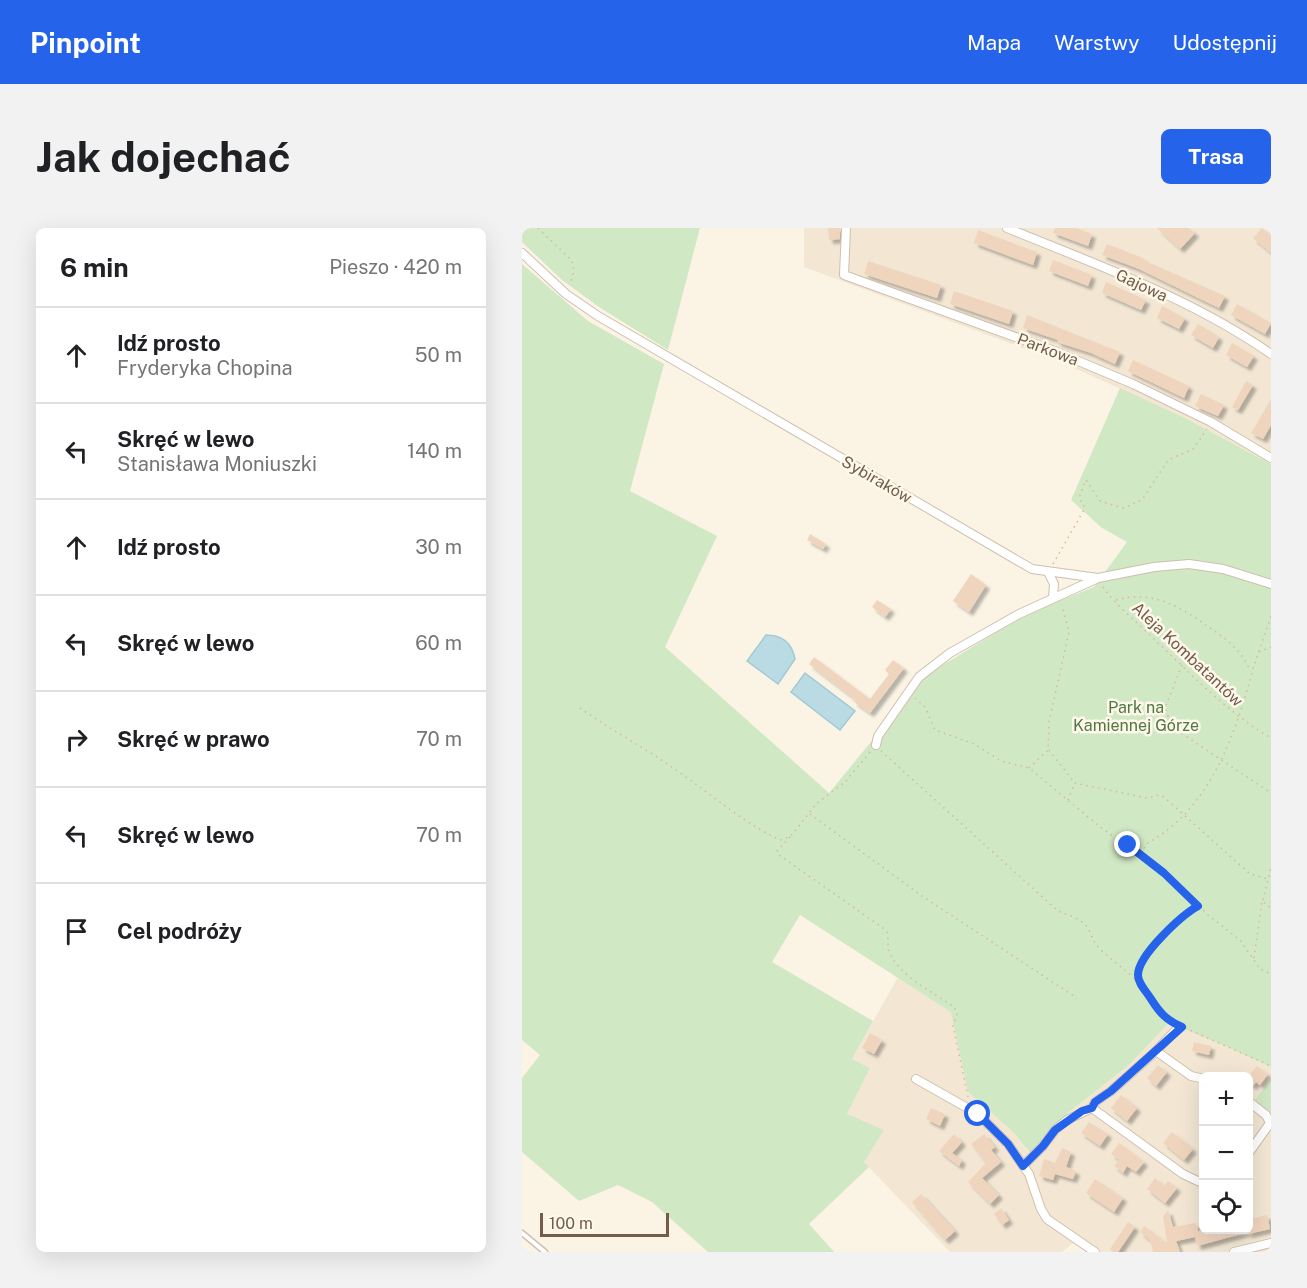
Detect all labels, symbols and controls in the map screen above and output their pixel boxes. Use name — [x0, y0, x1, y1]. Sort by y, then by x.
text: Pinpoint — [30, 26, 141, 59]
text: Mapa — [967, 30, 1021, 55]
text: Warstwy — [1054, 30, 1139, 55]
text: Udostępnij — [1172, 30, 1277, 55]
button: Trasa — [1161, 129, 1271, 184]
text: Jak dojechać — [36, 132, 291, 181]
text: 6 min — [60, 252, 129, 283]
text: Pieszo · 420 m — [329, 255, 462, 279]
street label: Gajowa — [1113, 265, 1171, 306]
street label: Parkowa — [1015, 329, 1081, 370]
text: Idź prosto — [117, 330, 221, 356]
icon: ahead — [60, 339, 93, 372]
text: 50 m — [415, 343, 462, 367]
text: Fryderyka Chopina — [117, 356, 293, 380]
text: Skręć w lewo — [117, 426, 254, 452]
icon: left — [60, 435, 93, 468]
text: 140 m — [407, 439, 462, 463]
text: Stanisława Moniuszki — [117, 452, 317, 476]
street label: Sybiraków — [838, 452, 916, 507]
icon: ahead — [60, 531, 93, 564]
text: Idź prosto — [117, 534, 221, 560]
text: 30 m — [415, 535, 462, 559]
street label: Aleja Kombatantów — [1128, 598, 1247, 711]
icon: left — [60, 627, 93, 660]
text: Skręć w lewo — [117, 630, 254, 656]
text: 60 m — [415, 631, 462, 655]
park label: Park na Kamiennej Górze — [1073, 698, 1199, 735]
icon: right — [60, 723, 93, 756]
text: Skręć w prawo — [117, 726, 270, 752]
text: 70 m — [416, 727, 462, 751]
icon: left — [60, 819, 93, 852]
text: Skręć w lewo — [117, 822, 254, 848]
text: 70 m — [416, 823, 462, 847]
route end — [1114, 831, 1140, 857]
icon: arrive — [60, 915, 93, 948]
text: Cel podróży — [117, 918, 242, 944]
map controls — [1199, 1072, 1253, 1234]
button: + — [1199, 1072, 1253, 1126]
route start — [964, 1100, 990, 1126]
button: − — [1199, 1126, 1253, 1180]
button: locate — [1199, 1180, 1253, 1234]
scale bar — [540, 1210, 669, 1238]
text: 100 m — [549, 1214, 593, 1233]

